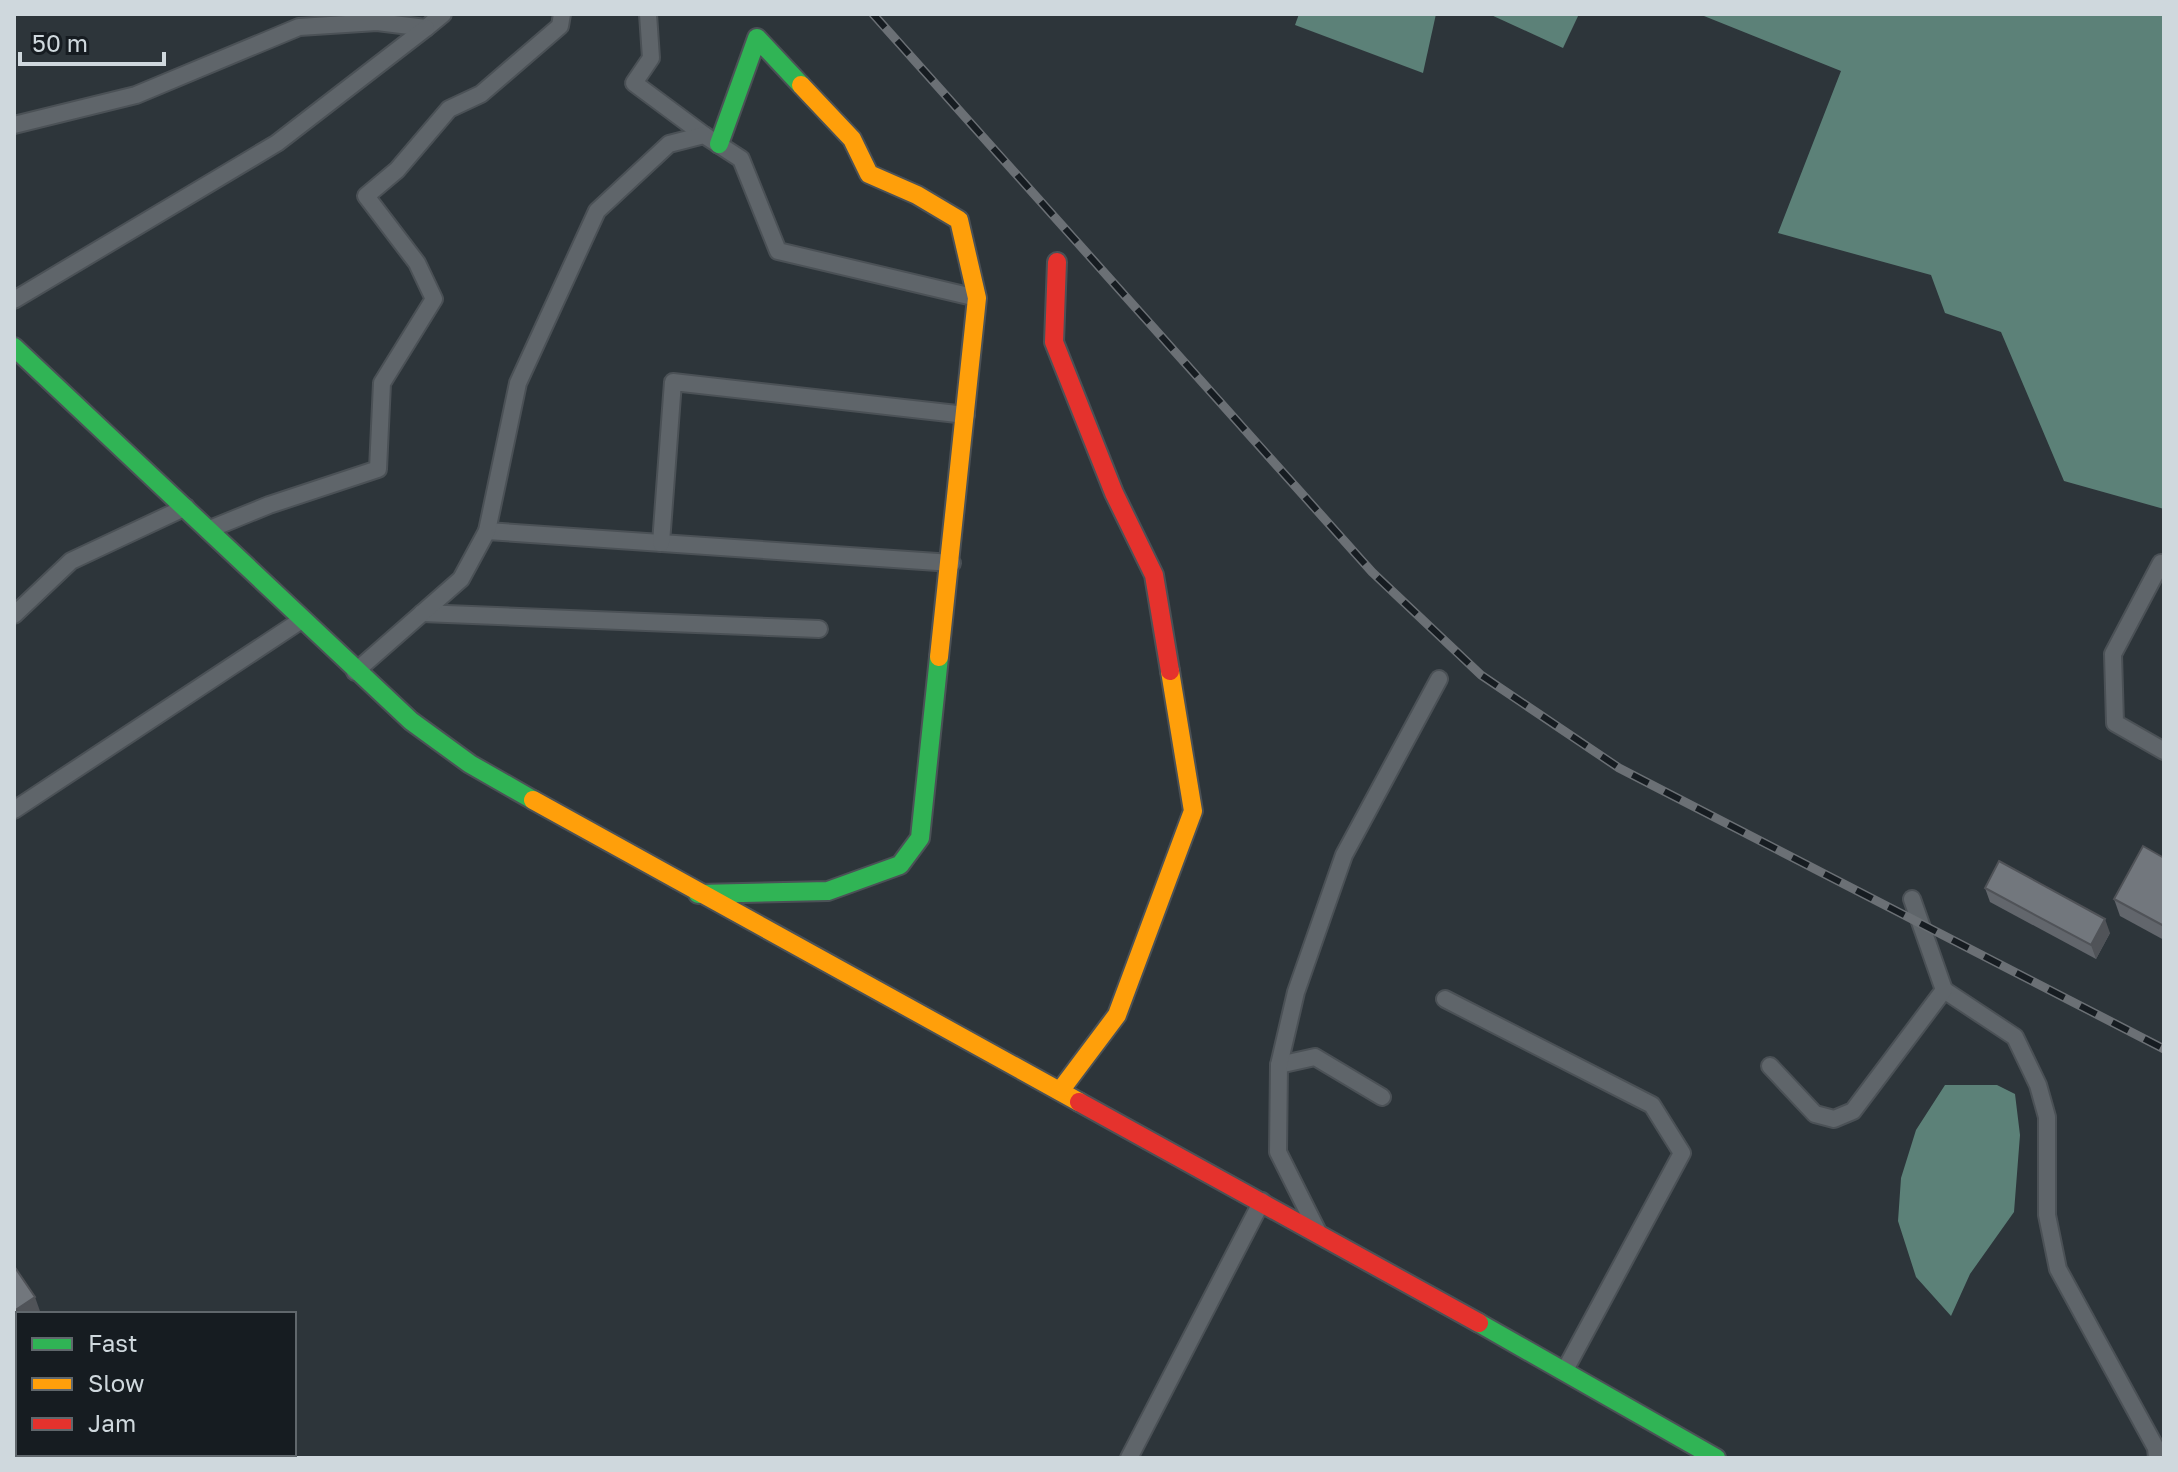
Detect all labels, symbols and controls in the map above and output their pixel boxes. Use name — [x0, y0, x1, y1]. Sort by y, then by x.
scale bar — [20, 16, 164, 66]
text: 50 m — [32, 28, 88, 57]
legend — [16, 1312, 296, 1456]
text: Fast — [88, 1328, 138, 1357]
text: Slow — [88, 1368, 144, 1397]
text: Jam — [88, 1408, 136, 1437]

